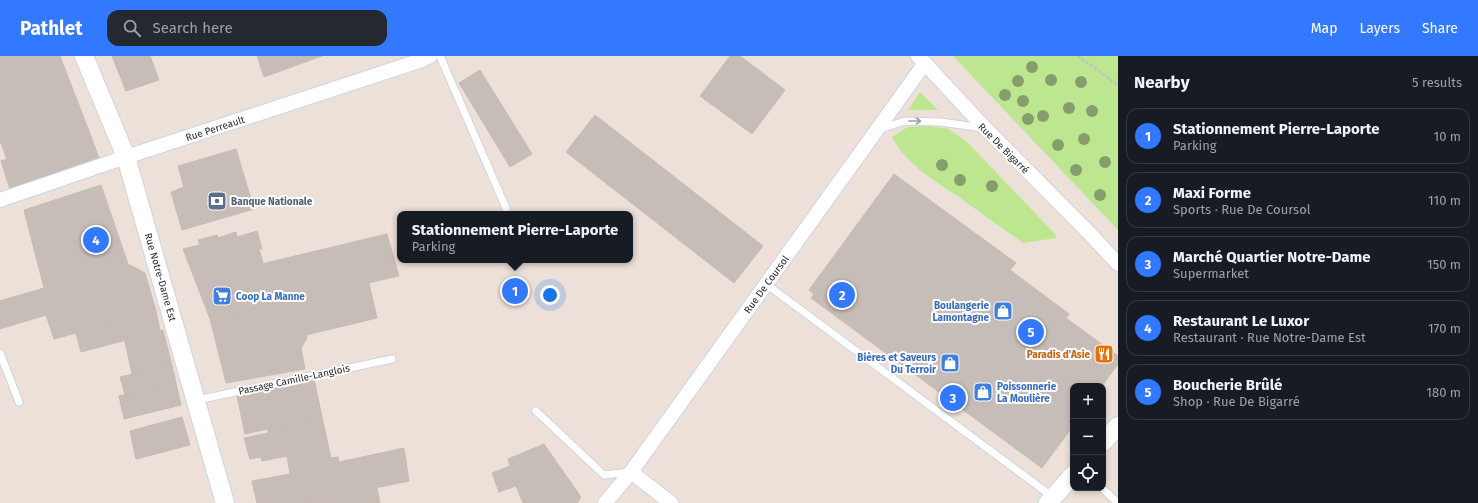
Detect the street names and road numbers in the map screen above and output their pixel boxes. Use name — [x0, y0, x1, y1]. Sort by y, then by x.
street label: Rue Perreault — [184, 114, 247, 144]
street label: Rue De Bigarré — [975, 121, 1031, 177]
street label: Rue Notre-Dame Est — [142, 232, 178, 323]
street label: Rue De Coursol — [742, 253, 792, 316]
street label: Passage Camille-Langlois — [237, 362, 351, 398]

